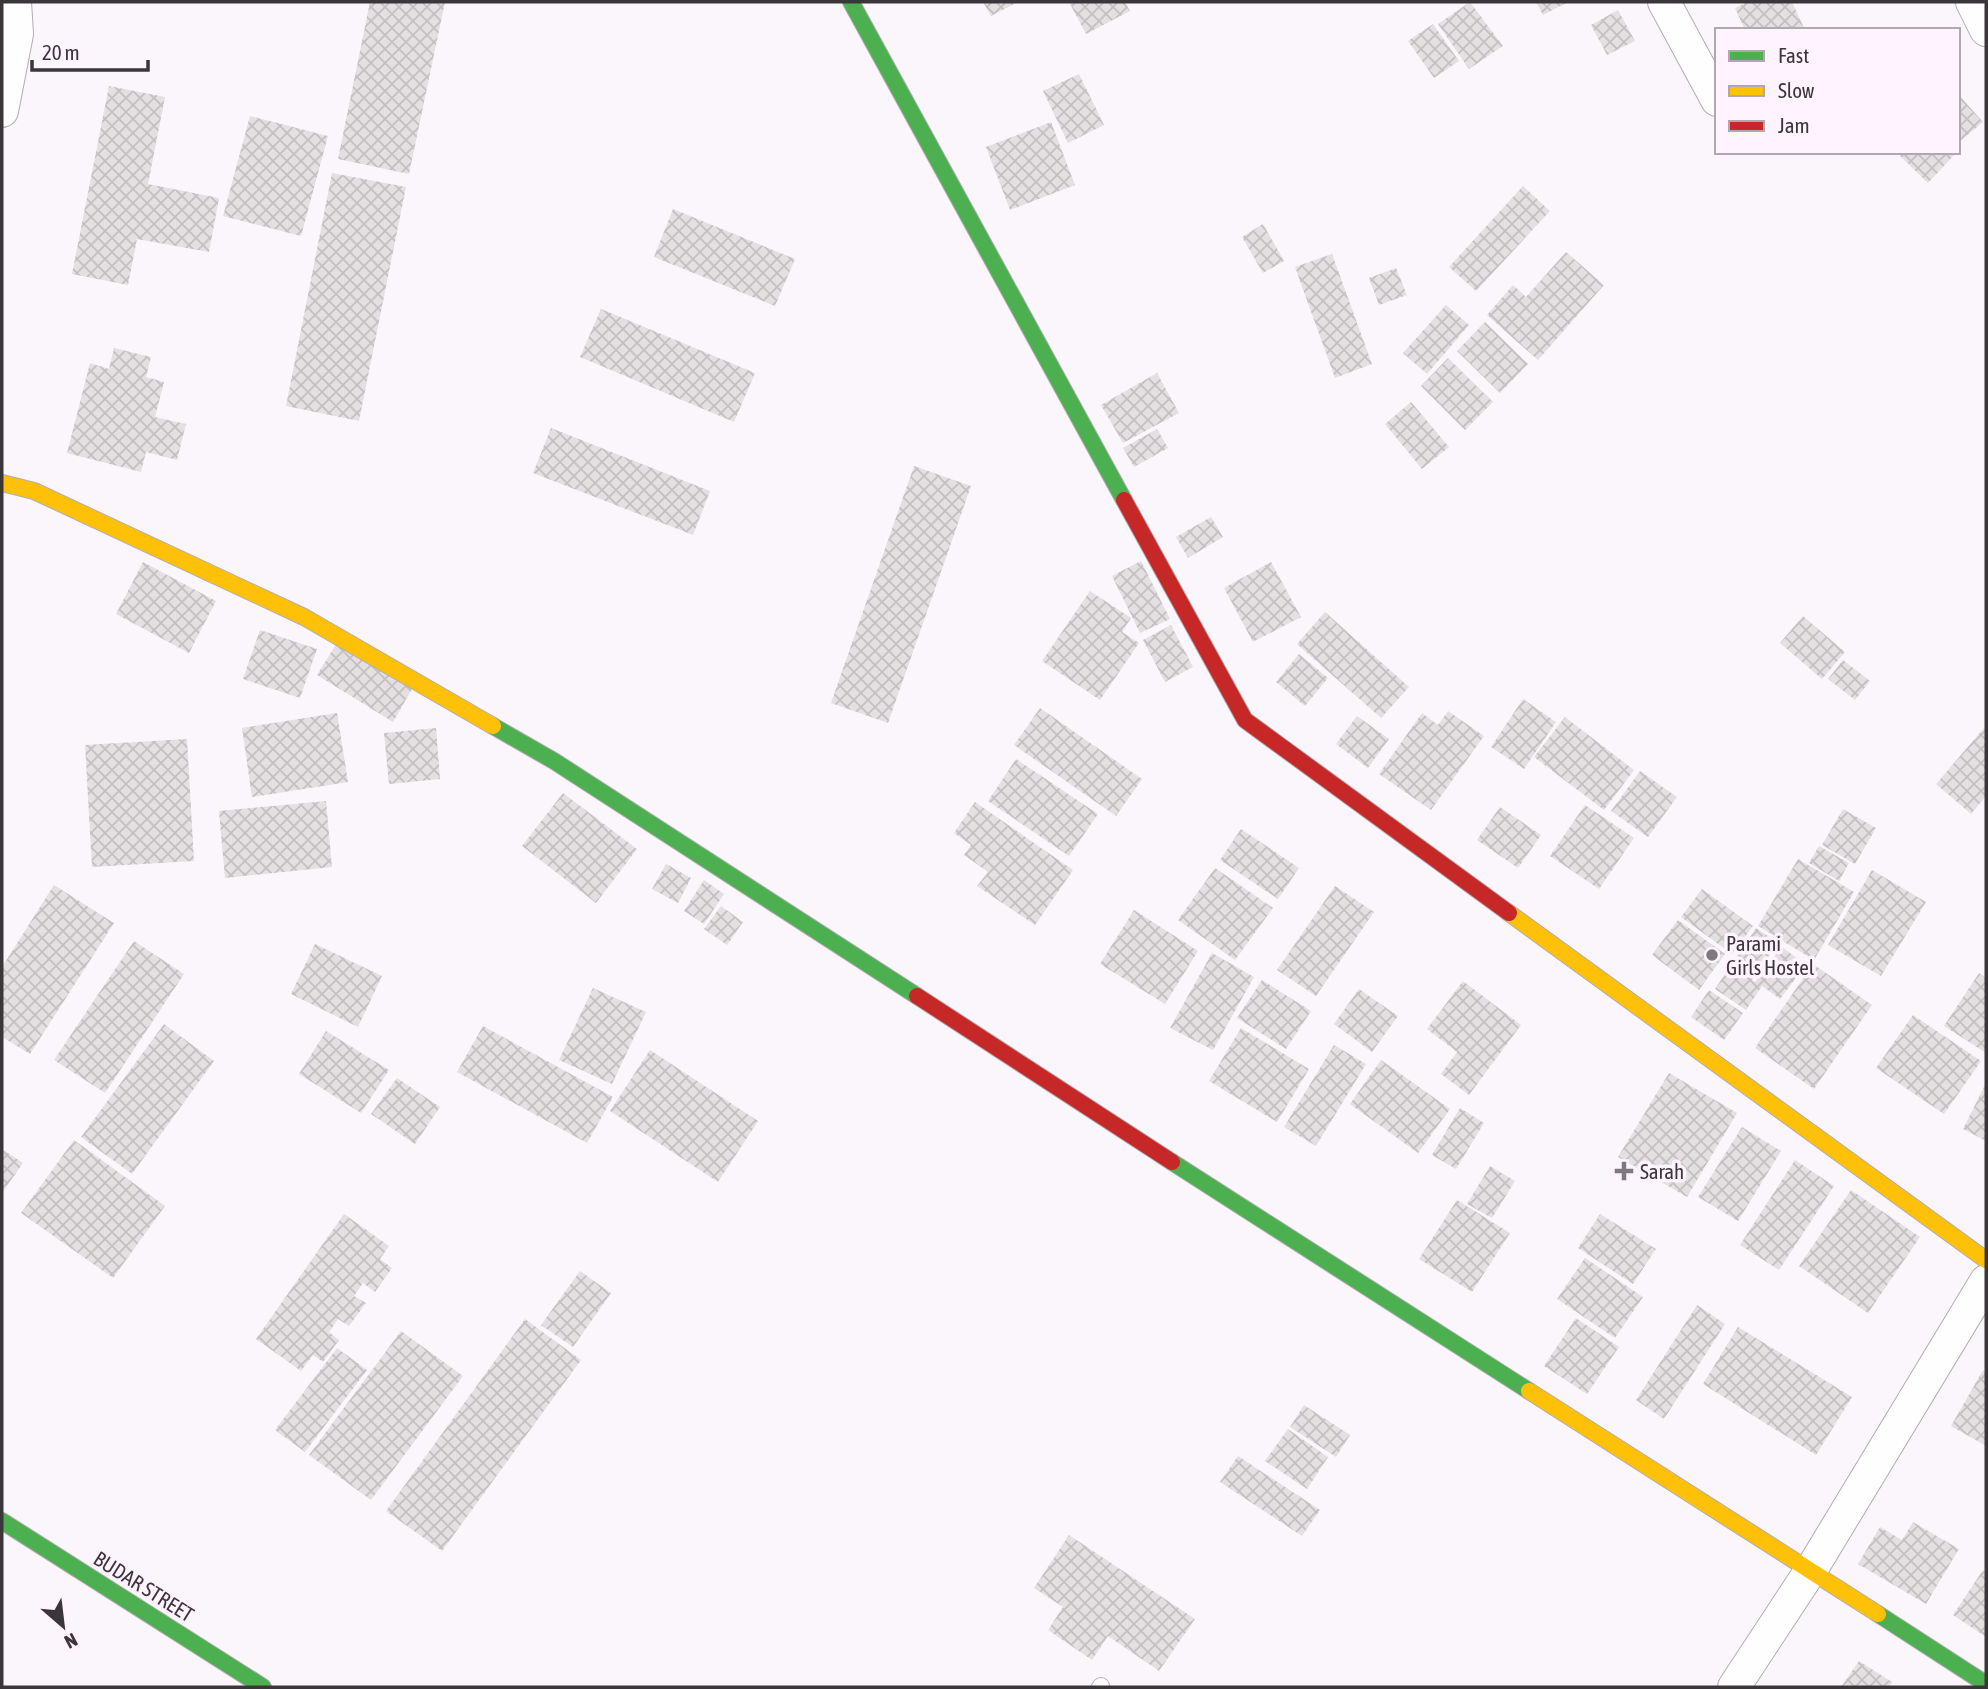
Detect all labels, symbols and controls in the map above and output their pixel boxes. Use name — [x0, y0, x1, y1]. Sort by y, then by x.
scale bar — [32, 28, 147, 72]
legend — [1715, 28, 1960, 154]
text: 20 m — [42, 40, 80, 64]
text: Fast — [1778, 43, 1809, 67]
text: Slow — [1778, 78, 1815, 102]
text: Jam — [1778, 113, 1810, 137]
place label: Parami Girls Hostel — [1726, 931, 1815, 979]
marker: Parami Girls Hostel — [1704, 947, 1720, 963]
place label: Sarah — [1640, 1159, 1684, 1183]
marker: Sarah — [1614, 1161, 1634, 1181]
street label: BUDAR STREET — [90, 1546, 198, 1626]
north arrow — [28, 1591, 98, 1661]
text: N — [61, 1629, 81, 1653]

